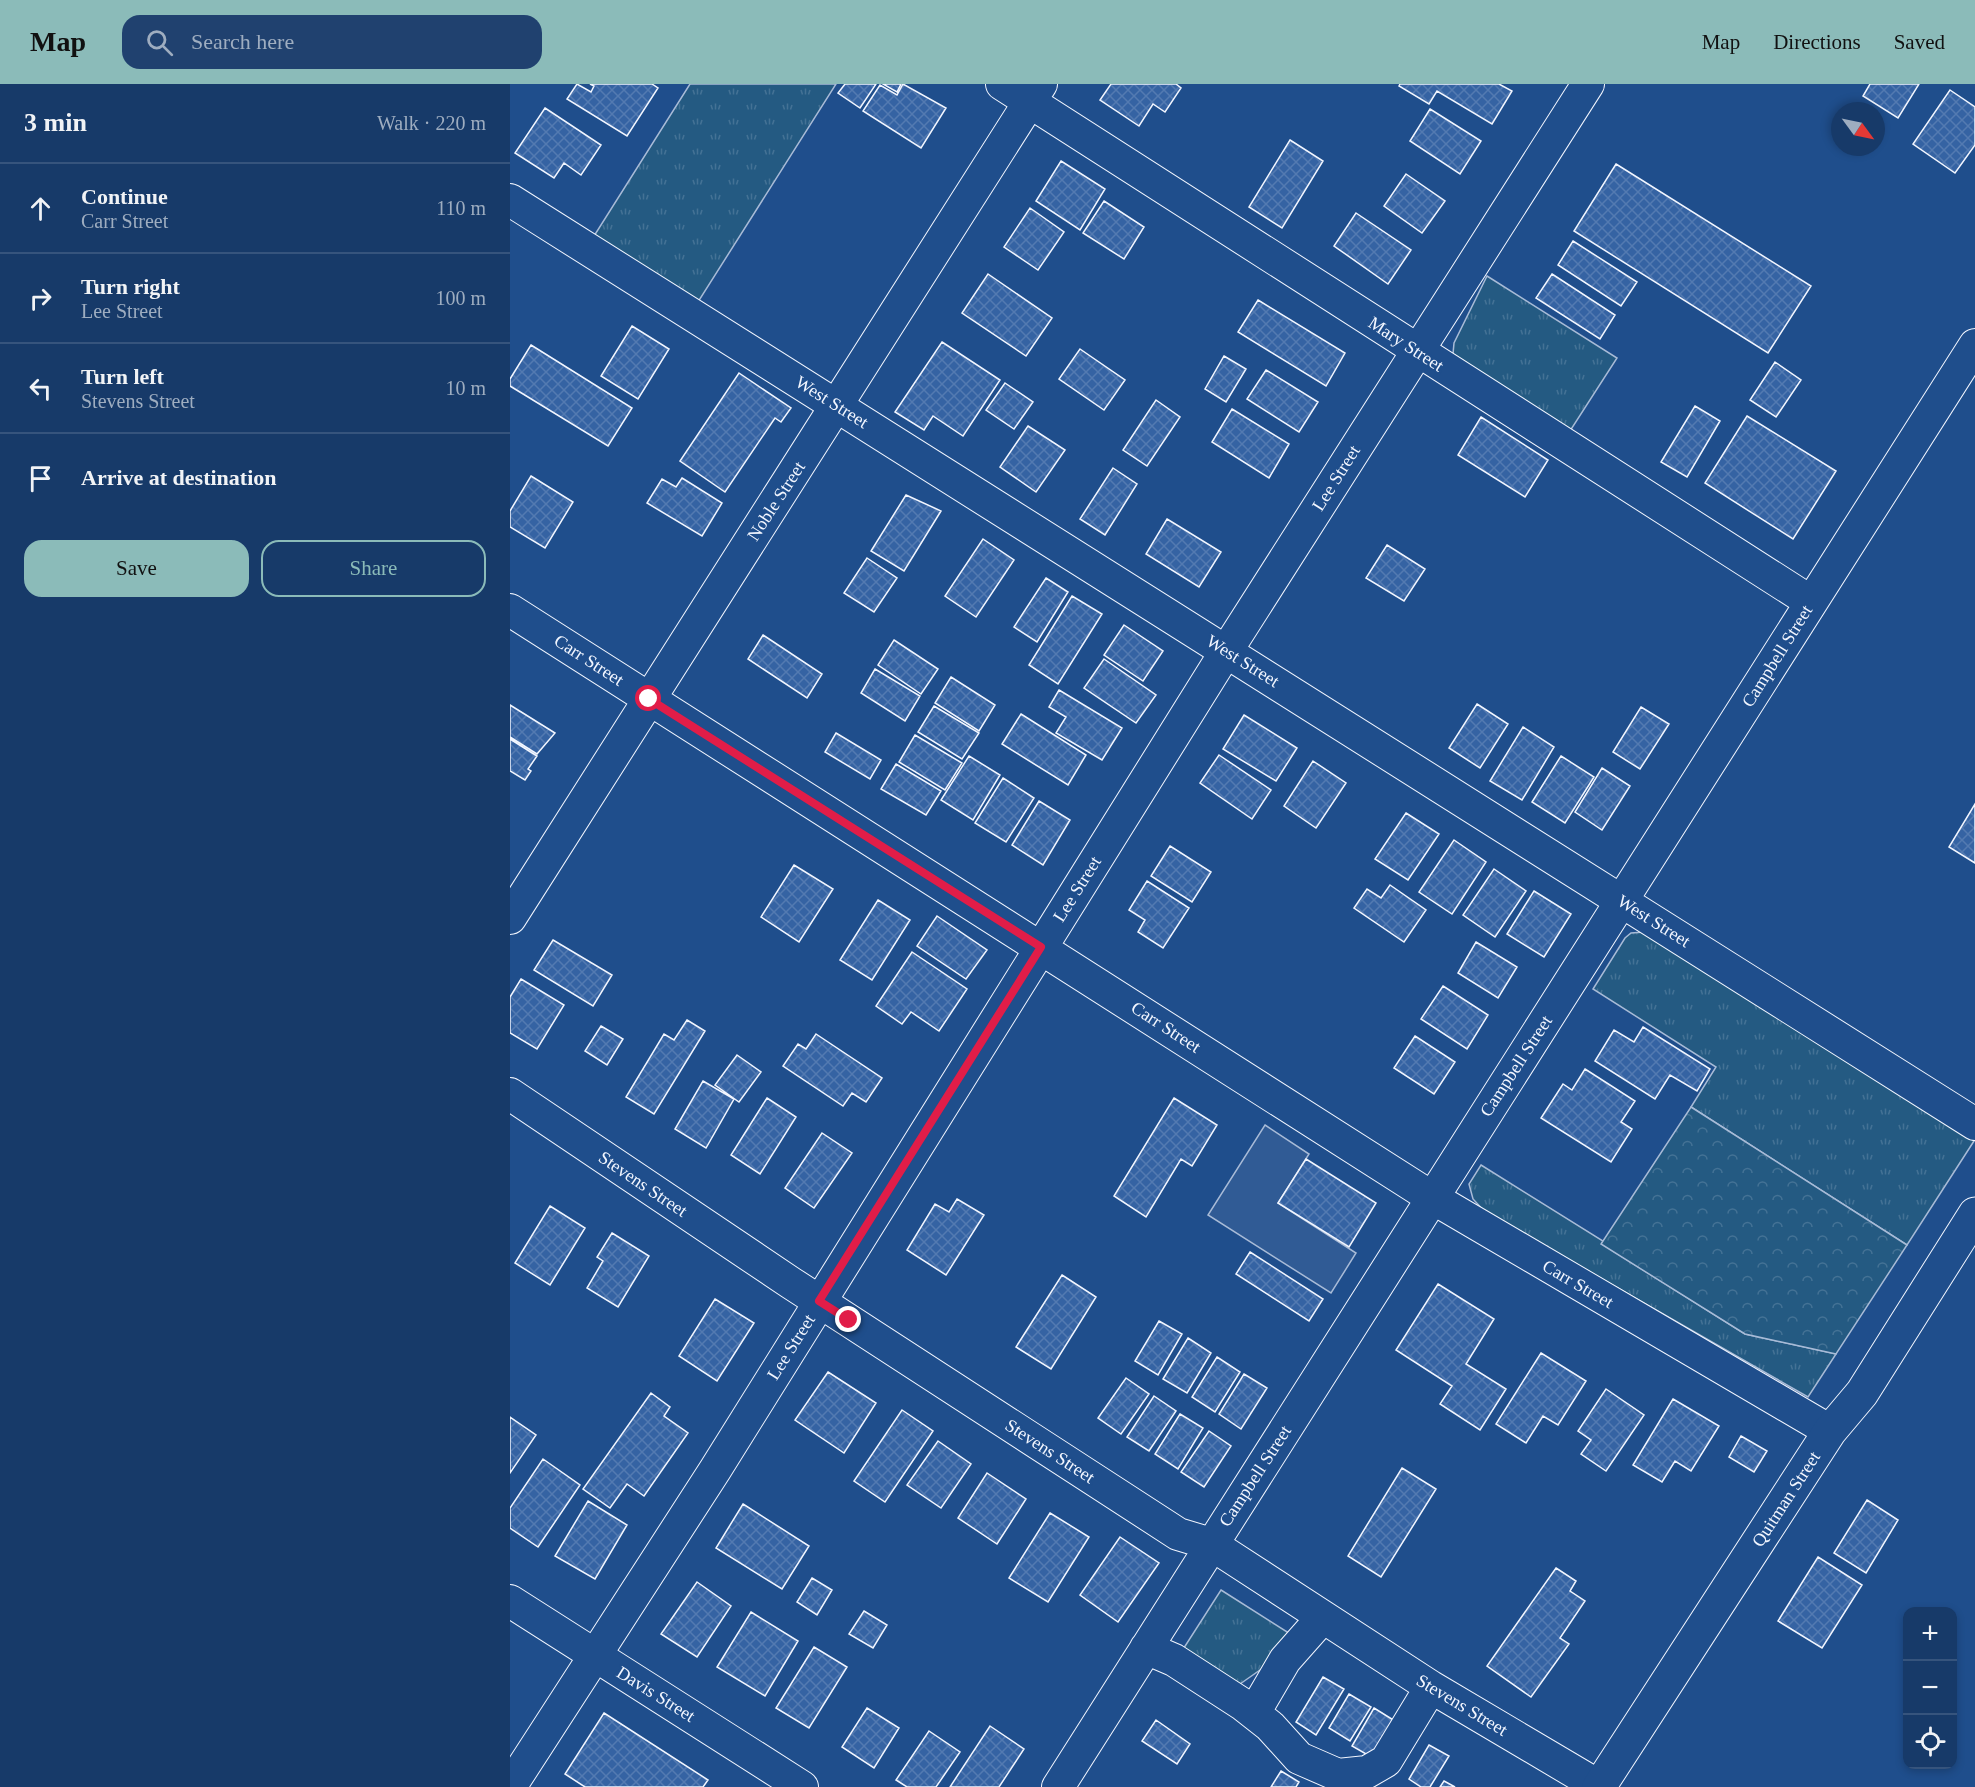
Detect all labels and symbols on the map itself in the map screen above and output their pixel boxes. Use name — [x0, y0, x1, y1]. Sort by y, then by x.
north arrow — [1831, 102, 1885, 156]
street label: Mary Street — [1365, 312, 1447, 376]
street label: West Street — [792, 372, 872, 432]
street label: Lee Street — [1308, 442, 1364, 514]
street label: Noble Street — [743, 458, 809, 544]
street label: Campbell Street — [1738, 601, 1816, 711]
street label: Carr Street — [551, 630, 627, 690]
street label: West Street — [1203, 631, 1283, 691]
route start — [635, 685, 661, 711]
street label: Lee Street — [1049, 853, 1105, 925]
street label: West Street — [1614, 891, 1694, 951]
street label: Carr Street — [1128, 997, 1204, 1057]
street label: Campbell Street — [1476, 1012, 1556, 1120]
street label: Stevens Street — [595, 1147, 691, 1221]
street label: Carr Street — [1539, 1256, 1617, 1312]
route end — [835, 1306, 861, 1332]
street label: Lee Street — [763, 1311, 819, 1383]
street label: Stevens Street — [1002, 1415, 1098, 1487]
street label: Campbell Street — [1215, 1422, 1295, 1530]
street label: Quitman Street — [1748, 1448, 1824, 1550]
street label: Davis Street — [613, 1662, 699, 1726]
street label: Stevens Street — [1413, 1670, 1511, 1740]

